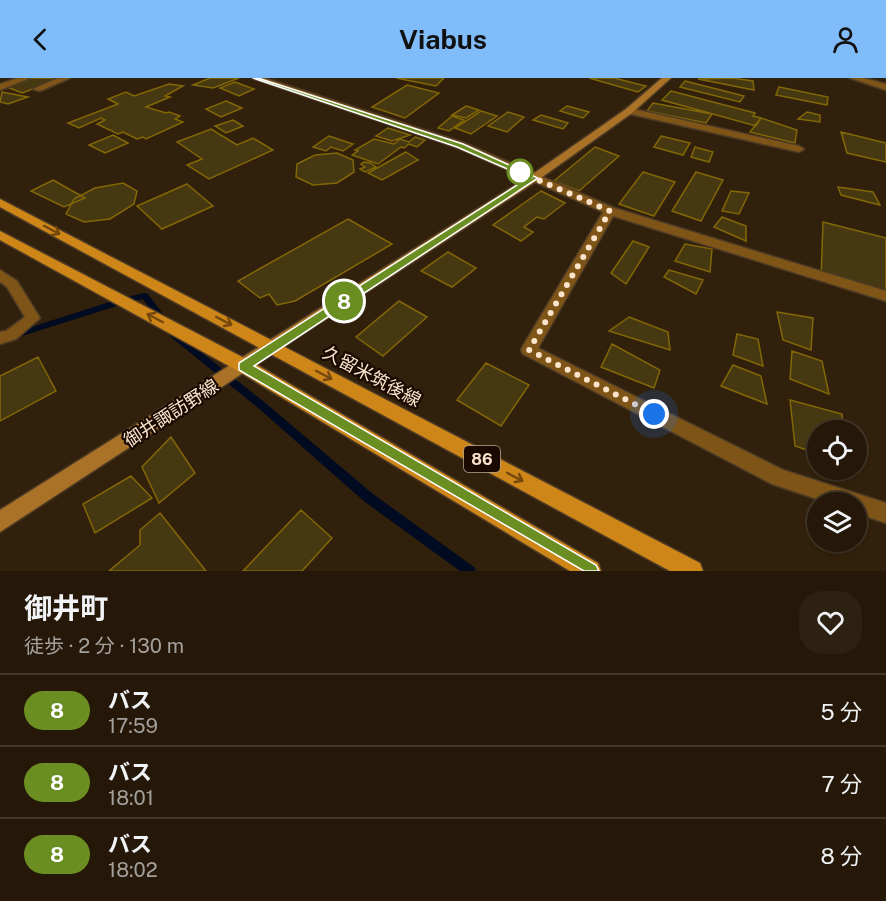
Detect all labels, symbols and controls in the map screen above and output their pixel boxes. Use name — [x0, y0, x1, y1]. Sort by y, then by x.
icon: back — [24, 23, 57, 56]
text: Viabus — [399, 23, 487, 55]
icon: person — [829, 23, 862, 56]
unlabelled marker — [507, 159, 533, 185]
one-way arrow — [42, 225, 60, 236]
line badge: 8 — [324, 282, 364, 320]
text: 8 — [337, 289, 351, 314]
one-way arrow — [146, 312, 164, 324]
one-way arrow — [214, 316, 232, 327]
street label: 久留米筑後線 — [319, 341, 425, 411]
one-way arrow — [315, 369, 332, 381]
street label: 御井諏訪野線 — [120, 375, 222, 451]
your location — [639, 399, 669, 429]
map controls — [807, 420, 867, 552]
button: locate — [807, 420, 867, 480]
road number: 86 — [464, 446, 500, 472]
one-way arrow — [505, 472, 523, 483]
button: layers — [807, 492, 867, 552]
text: 御井町 — [24, 591, 108, 624]
button: heart — [799, 591, 862, 654]
text: 徒歩 · 2 分 · 130 m — [24, 634, 184, 658]
text: バス — [108, 687, 152, 713]
text: 8 — [50, 698, 64, 723]
text: 5 分 — [821, 699, 862, 725]
text: 17:59 — [108, 714, 158, 738]
text: バス — [108, 759, 152, 785]
text: 8 — [50, 770, 64, 795]
text: 7 分 — [821, 771, 862, 797]
text: 18:01 — [108, 786, 154, 810]
text: バス — [108, 831, 152, 857]
text: 8 — [50, 842, 64, 867]
text: 8 分 — [820, 843, 862, 869]
text: 18:02 — [108, 858, 158, 882]

